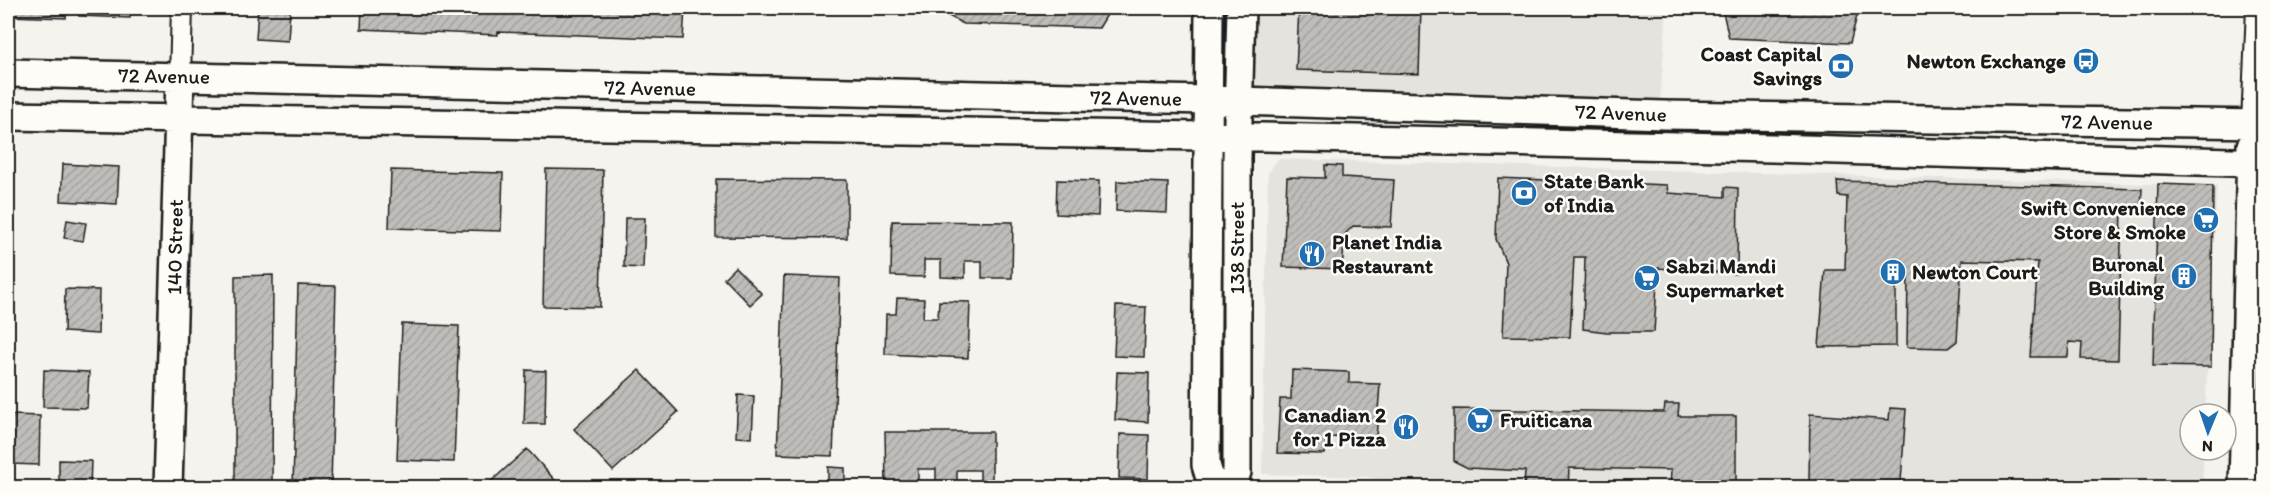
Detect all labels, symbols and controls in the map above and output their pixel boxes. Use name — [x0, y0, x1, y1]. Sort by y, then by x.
place label: Coast Capital Savings — [1700, 41, 1823, 91]
bus stop icon: Newton Exchange — [2071, 46, 2101, 76]
place label: Newton Exchange — [1906, 48, 2066, 74]
bank icon: Coast Capital Savings — [1826, 51, 1856, 81]
street label: 72 Avenue — [118, 62, 210, 89]
street label: 72 Avenue — [604, 74, 696, 101]
street label: 72 Avenue — [1090, 84, 1182, 111]
street label: 72 Avenue — [1575, 98, 1667, 127]
street label: 72 Avenue — [2061, 108, 2153, 135]
place label: State Bank of India — [1544, 168, 1645, 217]
bank icon: State Bank of India — [1509, 178, 1539, 208]
place label: Swift Convenience Store & Smoke — [2021, 195, 2186, 244]
street label: 140 Street — [161, 199, 188, 295]
street label: 138 Street — [1224, 201, 1249, 294]
supermarket icon: Swift Convenience Store & Smoke — [2191, 205, 2221, 235]
place label: Planet India Restaurant — [1332, 229, 1443, 278]
restaurant icon: Planet India Restaurant — [1297, 239, 1327, 269]
place label: Buronal Building — [2088, 251, 2165, 301]
place label: Sabzi Mandi Supermarket — [1666, 253, 1784, 303]
building icon: Newton Court — [1878, 257, 1908, 287]
place label: Newton Court — [1912, 259, 2038, 284]
building icon: Buronal Building — [2169, 261, 2199, 291]
supermarket icon: Sabzi Mandi Supermarket — [1632, 263, 1662, 293]
place label: Canadian 2 for 1 Pizza — [1284, 402, 1387, 451]
north arrow — [2178, 402, 2238, 462]
supermarket icon: Fruiticana — [1465, 405, 1495, 435]
place label: Fruiticana — [1500, 407, 1593, 432]
restaurant icon: Canadian 2 for 1 Pizza — [1391, 412, 1421, 442]
text: N — [2202, 437, 2213, 456]

